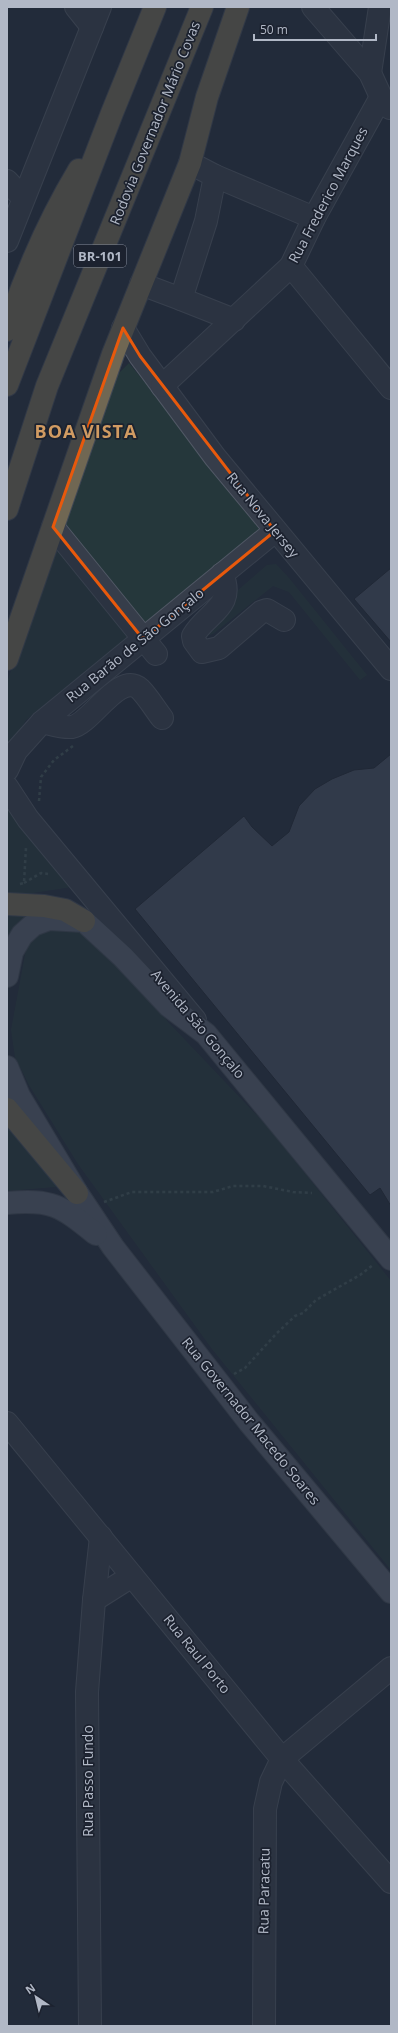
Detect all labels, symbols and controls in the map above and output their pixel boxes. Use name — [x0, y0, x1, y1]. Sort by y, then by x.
scale bar — [254, 16, 376, 42]
street label: Rodovia Governador Mário Covas — [105, 18, 204, 228]
text: 50 m — [260, 21, 288, 38]
street label: Rua Frederico Marques — [284, 123, 372, 266]
road number: BR-101 — [74, 245, 126, 267]
district label: BOA VISTA — [35, 419, 137, 443]
street label: Rua Nova Jersey — [223, 468, 304, 562]
street label: Rua Barão de São Gonçalo — [62, 583, 208, 706]
street label: Avenida São Gonçalo — [147, 965, 250, 1082]
street label: Rua Governador Macedo Soares — [178, 1333, 325, 1509]
street label: Rua Raul Porto — [160, 1610, 235, 1697]
street label: Rua Passo Fundo — [78, 1725, 97, 1837]
street label: Rua Paracatu — [253, 1848, 274, 1934]
north arrow — [16, 1977, 56, 2017]
text: N — [22, 1980, 38, 1997]

